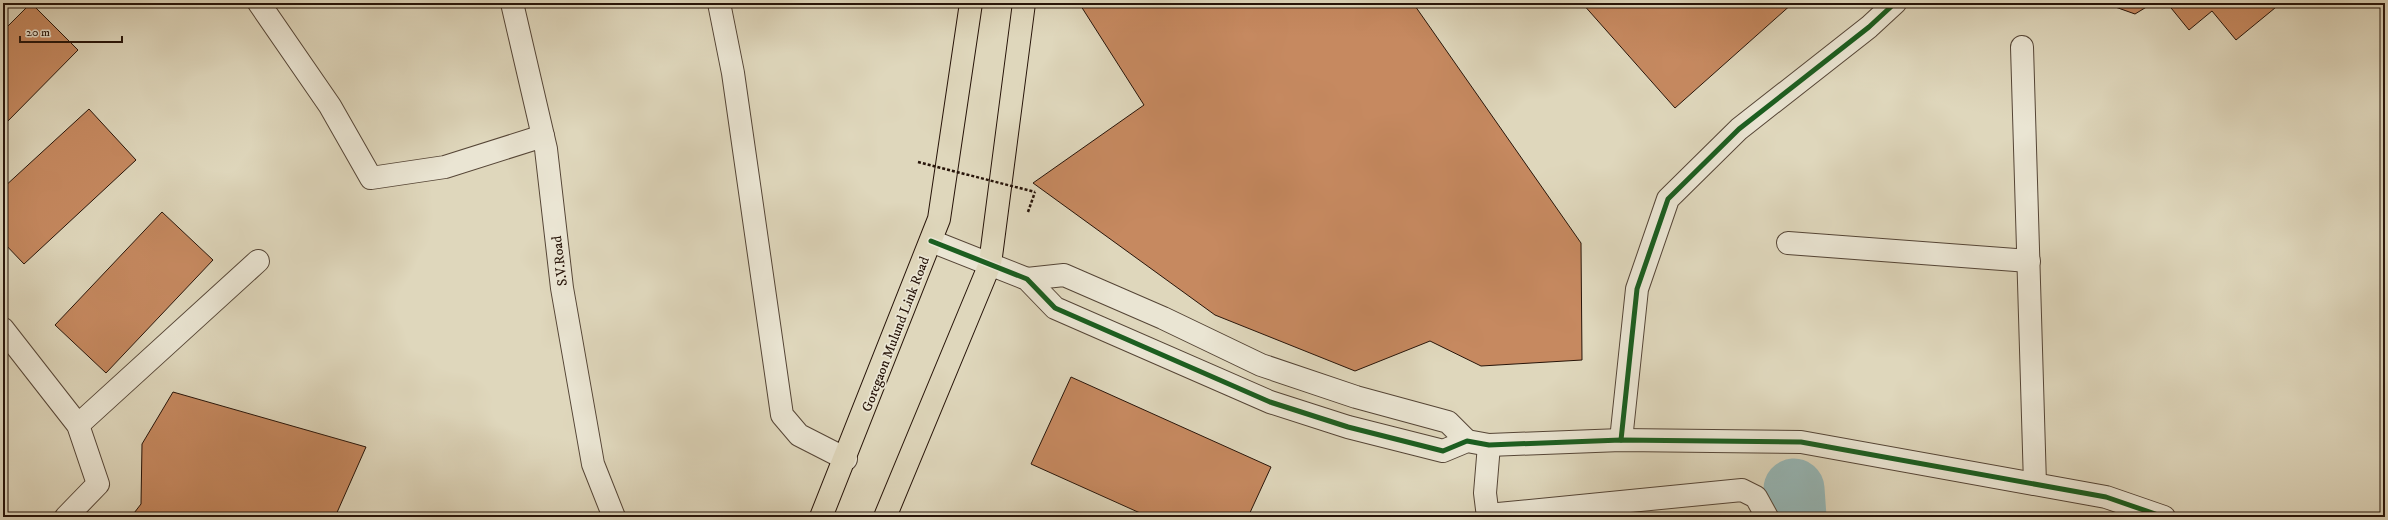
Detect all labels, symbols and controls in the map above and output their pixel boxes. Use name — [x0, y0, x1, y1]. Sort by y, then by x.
scale bar — [20, 18, 122, 44]
text: 20 m — [26, 25, 50, 40]
street label: S.V.Road — [548, 235, 572, 287]
street label: Goregaon Mulund Link Road — [858, 254, 934, 415]

